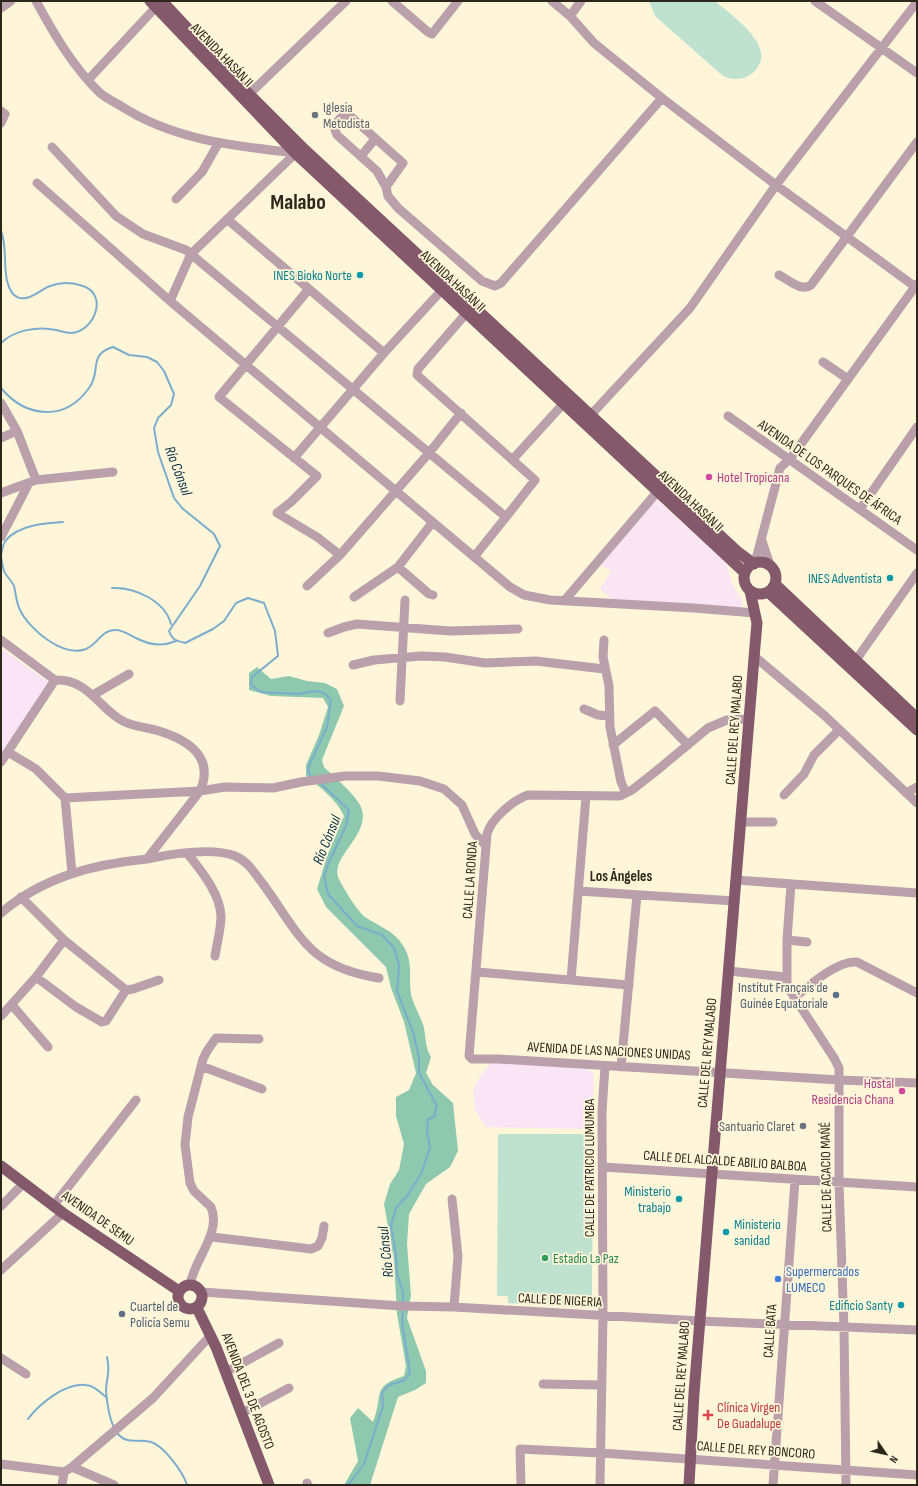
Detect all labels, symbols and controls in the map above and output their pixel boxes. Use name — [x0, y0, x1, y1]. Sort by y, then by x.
street label: AVENIDA HASÁN II — [186, 19, 257, 91]
place label: Iglesia Metodista — [323, 99, 370, 132]
marker: Iglesia Metodista — [310, 110, 320, 120]
district label: Malabo — [270, 189, 326, 216]
street label: AVENIDA HASÁN II — [416, 246, 489, 315]
place label: INES Bioko Norte — [273, 267, 352, 284]
marker: INES Bioko Norte — [355, 270, 365, 280]
street label: AVENIDA DE LOS PARQUES DE ÁFRICA — [754, 415, 906, 529]
water label: Río Cónsul — [160, 444, 197, 500]
street label: AVENIDA HASÁN II — [654, 466, 727, 535]
place label: Hotel Tropicana — [717, 469, 789, 486]
marker: Hotel Tropicana — [704, 472, 714, 482]
place label: INES Adventista — [808, 570, 882, 587]
marker: INES Adventista — [885, 573, 895, 583]
street label: CALLE DEL REY MALABO — [722, 674, 746, 786]
water label: Río Cónsul — [309, 811, 346, 867]
street label: CALLE LA RONDA — [459, 840, 481, 919]
district label: Los Ángeles — [590, 867, 652, 886]
place label: Institut Français de Guinée Equatoriale — [738, 979, 828, 1012]
marker: Institut Français de Guinée Equatoriale — [831, 990, 841, 1000]
street label: CALLE DEL REY MALABO — [694, 997, 720, 1109]
street label: AVENIDA DE LAS NACIONES UNIDAS — [526, 1038, 691, 1064]
place label: Hostal Residencia Chana — [812, 1075, 894, 1108]
marker: Hostal Residencia Chana — [897, 1086, 907, 1096]
street label: CALLE DE PATRICIO LUMUMBA — [581, 1098, 598, 1237]
place label: Santuario Claret — [719, 1118, 795, 1135]
marker: Santuario Claret — [798, 1121, 808, 1131]
street label: CALLE DE ACACIO MAÑÉ — [817, 1121, 835, 1232]
street label: CALLE DEL ALCALDE ABILIO BALBOA — [643, 1147, 808, 1175]
place label: Ministerio trabajo — [624, 1183, 671, 1216]
street label: AVENIDA DE SEMU — [58, 1186, 138, 1249]
marker: Ministerio trabajo — [674, 1194, 684, 1204]
place label: Ministerio sanidad — [734, 1216, 781, 1249]
water label: Río Cónsul — [374, 1224, 398, 1279]
marker: Ministerio sanidad — [721, 1227, 731, 1237]
place label: Estadio La Paz — [553, 1250, 619, 1267]
marker: Estadio La Paz — [540, 1253, 550, 1263]
place label: Supermercados LUMECO — [786, 1263, 859, 1296]
marker: Supermercados LUMECO — [773, 1274, 783, 1284]
street label: CALLE DE NIGERIA — [518, 1289, 603, 1311]
place label: Edificio Santy — [829, 1297, 894, 1314]
place label: Cuartel de Policía Semu — [130, 1298, 190, 1331]
marker: Edificio Santy — [896, 1300, 906, 1310]
street label: CALLE BATA — [760, 1303, 780, 1358]
marker: Cuartel de Policía Semu — [117, 1309, 127, 1319]
street label: CALLE DEL REY MALABO — [669, 1320, 693, 1432]
street label: AVENIDA DEL 3 DE AGOSTO — [218, 1329, 278, 1452]
place label: Clínica Virgen De Guadalupe — [717, 1399, 781, 1432]
marker: Clínica Virgen De Guadalupe — [702, 1409, 714, 1421]
north arrow — [866, 1434, 906, 1474]
street label: CALLE DEL REY BONCORO — [696, 1437, 816, 1463]
text: N — [887, 1453, 901, 1465]

